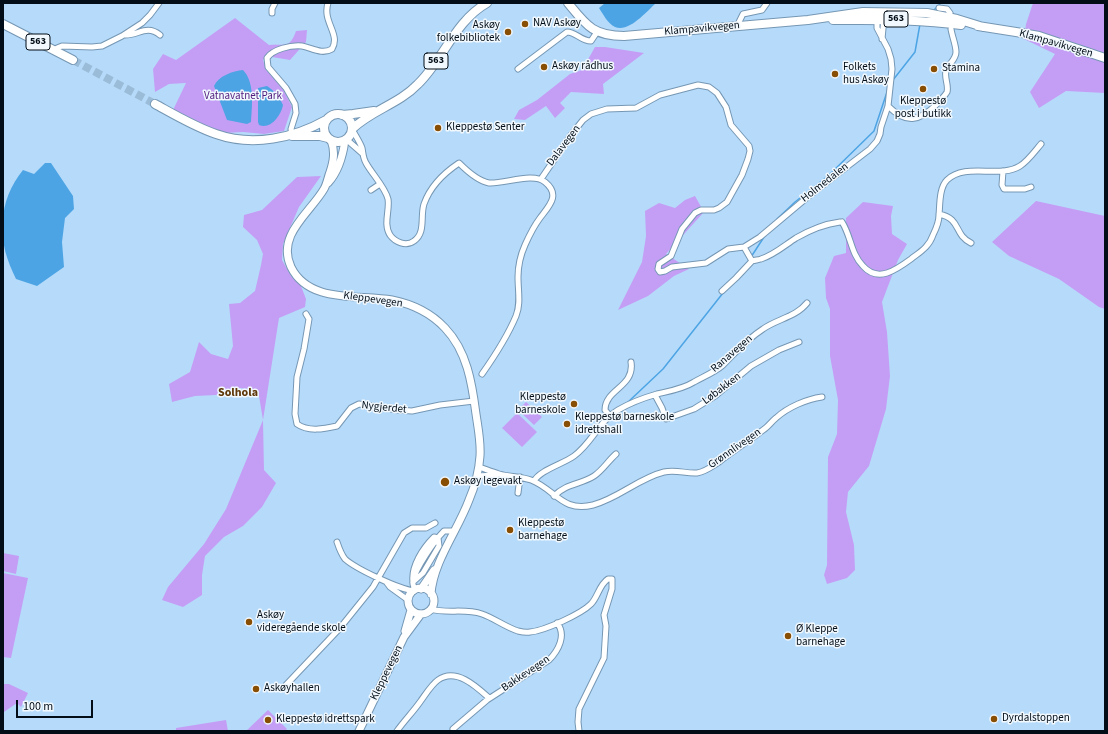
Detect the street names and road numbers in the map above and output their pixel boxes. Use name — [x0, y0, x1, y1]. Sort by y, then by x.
road number: 563 — [884, 11, 908, 27]
street label: Klampavikvegen — [664, 19, 740, 39]
street label: Klampavikvegen — [1018, 27, 1094, 61]
road number: 563 — [26, 34, 50, 50]
road number: 563 — [424, 53, 448, 69]
street label: Dalavegen — [544, 123, 584, 169]
street label: Holmedalen — [799, 160, 851, 206]
street label: Kleppevegen — [343, 289, 403, 311]
street label: Ranavegen — [709, 332, 755, 376]
street label: Løbakken — [700, 370, 744, 408]
street label: Nygjerdet — [361, 399, 407, 417]
street label: Grønnlivegen — [706, 426, 764, 472]
street label: Kleppevegen — [368, 643, 406, 703]
street label: Bakkevegen — [499, 653, 553, 695]

